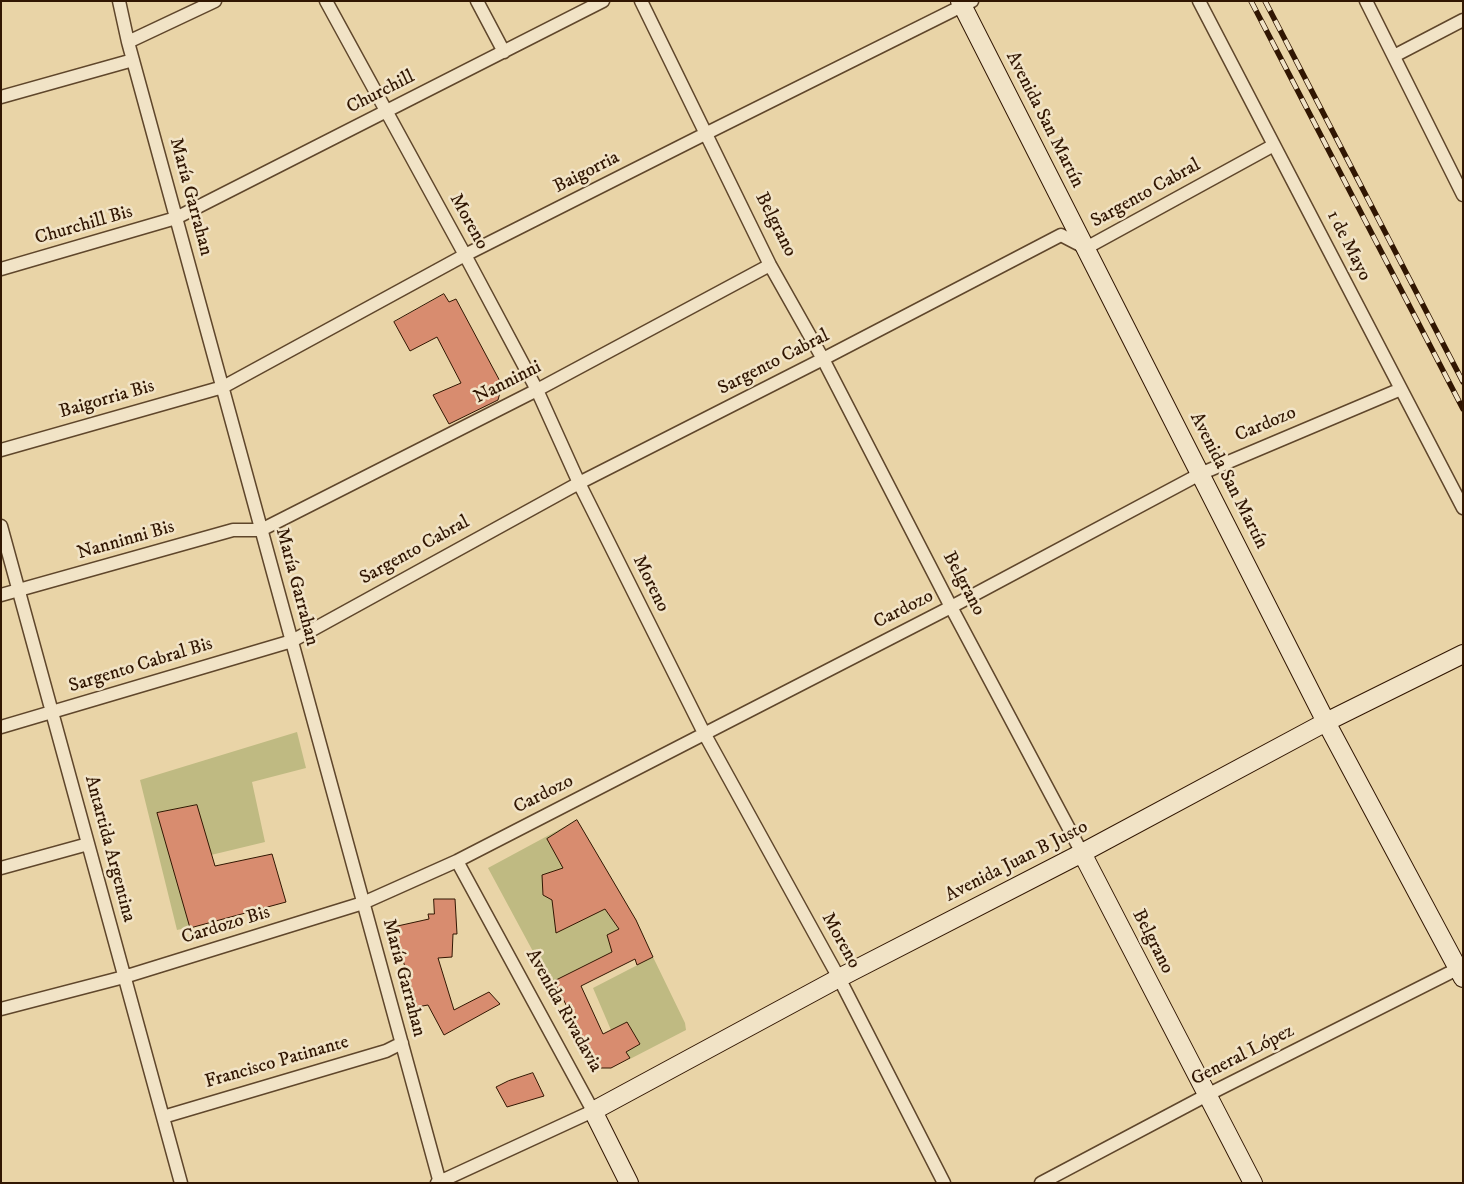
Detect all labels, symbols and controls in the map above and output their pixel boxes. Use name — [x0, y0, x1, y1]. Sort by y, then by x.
street label: Avenida San Martín — [1000, 48, 1088, 192]
street label: Churchill — [343, 66, 419, 120]
street label: María Garrahan — [163, 136, 217, 258]
street label: Baigorria — [550, 147, 624, 199]
street label: Sargento Cabral — [1087, 154, 1205, 234]
street label: Belgrano — [749, 189, 801, 261]
street label: Moreno — [443, 190, 493, 254]
street label: Churchill Bis — [33, 201, 135, 251]
street label: 1 de Mayo — [1321, 207, 1375, 285]
street label: Sargento Cabral — [715, 325, 833, 401]
street label: Nanninni — [470, 356, 546, 410]
street label: Baigorria Bis — [57, 376, 157, 424]
street label: Cardozo — [1232, 402, 1300, 448]
street label: Avenida San Martín — [1184, 409, 1272, 553]
street label: Sargento Cabral — [356, 511, 474, 591]
street label: Nanninni Bis — [75, 516, 177, 566]
street label: María Garrahan — [269, 526, 323, 648]
street label: Belgrano — [937, 548, 989, 620]
street label: Moreno — [627, 552, 673, 616]
street label: Cardozo — [870, 585, 938, 635]
street label: Sargento Cabral Bis — [66, 633, 216, 699]
street label: Cardozo — [510, 770, 578, 820]
street label: Antartida Argentina — [78, 773, 140, 925]
street label: Avenida Juan B Justo — [942, 816, 1092, 908]
street label: Cardozo Bis — [179, 902, 273, 950]
street label: Belgrano — [1126, 906, 1178, 978]
street label: Moreno — [815, 909, 865, 973]
street label: María Garrahan — [376, 917, 430, 1039]
street label: Avenida Rivadavia — [520, 945, 606, 1077]
street label: General López — [1188, 1020, 1298, 1092]
street label: Francisco Patinante — [202, 1032, 352, 1094]

